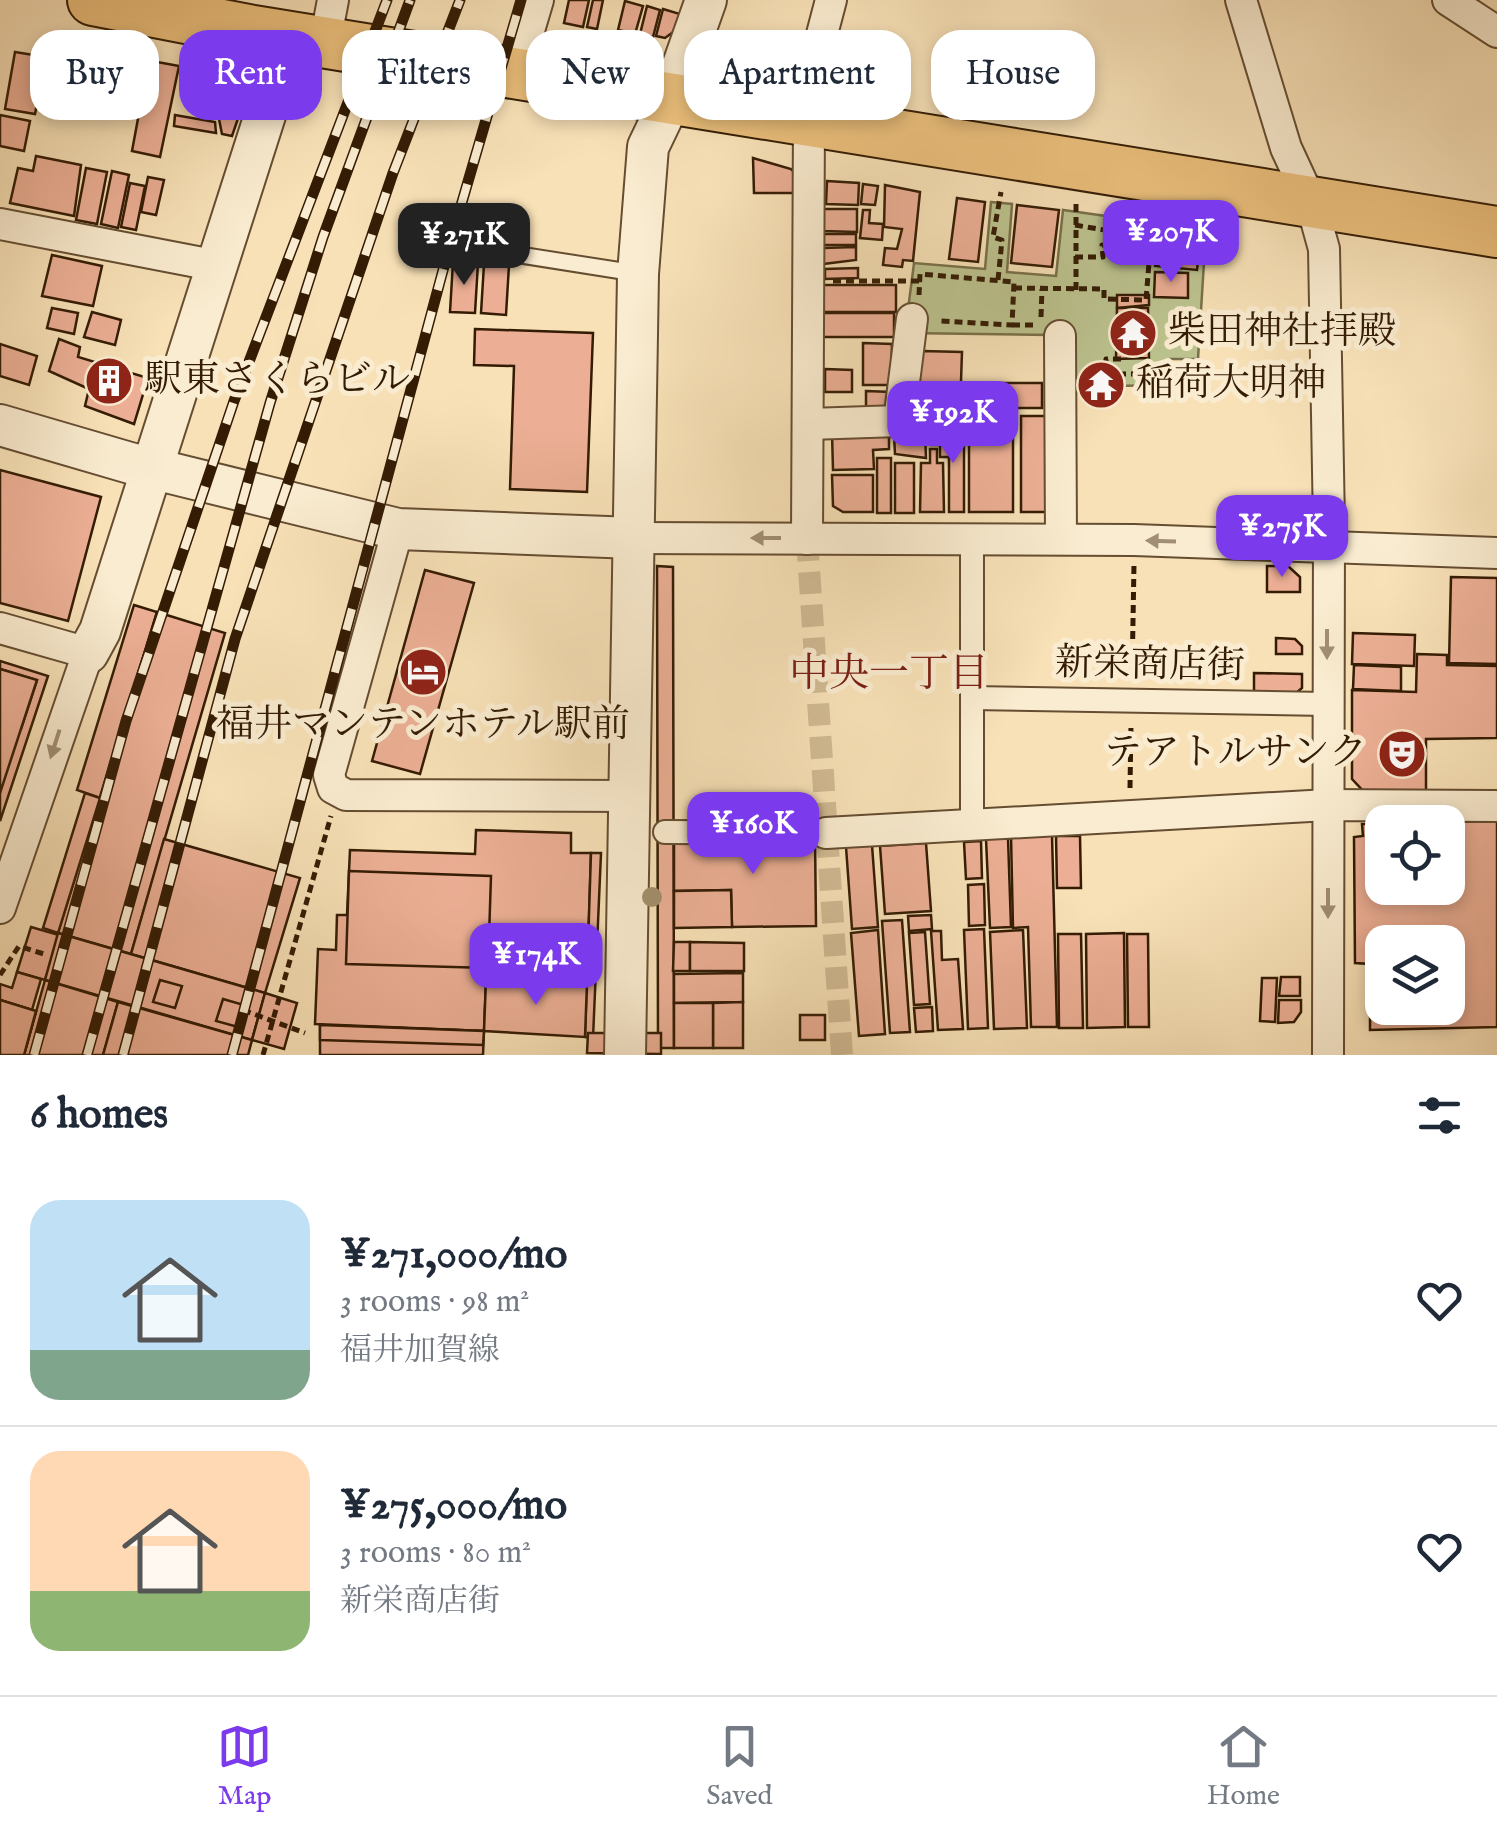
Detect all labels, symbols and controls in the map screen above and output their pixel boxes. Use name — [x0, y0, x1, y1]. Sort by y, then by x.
chip: Buy — [30, 30, 159, 120]
chip: Rent — [179, 30, 322, 120]
chip: Filters — [342, 30, 506, 120]
chip: New — [526, 30, 664, 120]
chip: Apartment — [684, 30, 911, 120]
chip: House — [931, 30, 1095, 120]
pin: ¥207K — [1101, 200, 1241, 285]
pin: ¥271K — [394, 203, 534, 288]
text: ¥207K — [1125, 212, 1217, 253]
text: ¥271K — [420, 215, 508, 256]
temple icon: 柴田神社拝殿 — [1107, 307, 1159, 359]
place label: 柴田神社拝殿 — [1168, 309, 1396, 357]
building icon: 駅東さくらビル — [83, 355, 135, 407]
place label: 駅東さくらビル — [144, 357, 410, 405]
temple icon: 稲荷大明神 — [1075, 359, 1127, 411]
place label: 稲荷大明神 — [1136, 361, 1326, 409]
pin: ¥192K — [883, 381, 1023, 466]
text: ¥192K — [909, 393, 997, 434]
pin: ¥275K — [1212, 495, 1352, 580]
text: ¥275K — [1238, 507, 1326, 548]
one-way arrow — [749, 530, 781, 546]
one-way arrow — [1144, 532, 1176, 548]
one-way arrow — [1319, 628, 1335, 660]
street label: 新栄商店街 — [1055, 640, 1245, 692]
hotel icon: 福井マンテンホテル駅前 — [397, 646, 449, 698]
district label: 中央一丁目 — [789, 650, 989, 701]
place label: 福井マンテンホテル駅前 — [216, 702, 630, 750]
theatre icon: テアトルサンク — [1376, 728, 1428, 780]
one-way arrow — [46, 729, 61, 759]
place label: テアトルサンク — [1104, 730, 1367, 778]
pin: ¥160K — [683, 792, 823, 877]
text: ¥160K — [709, 804, 797, 845]
map controls — [1365, 805, 1465, 1025]
button: locate — [1365, 805, 1465, 905]
one-way arrow — [1320, 887, 1336, 919]
pin: ¥174K — [466, 923, 606, 1008]
button: layers — [1365, 925, 1465, 1025]
text: ¥174K — [492, 935, 580, 976]
icon: filters — [1412, 1088, 1467, 1143]
text: 6 homes — [30, 1089, 168, 1142]
text: ¥271,000/mo — [340, 1229, 567, 1282]
icon: home — [110, 1240, 230, 1360]
icon: heart — [1412, 1273, 1467, 1328]
text: 3 rooms · 98 m² — [340, 1282, 529, 1323]
text: 福井加賀線 — [340, 1331, 500, 1372]
text: ¥275,000/mo — [340, 1480, 567, 1533]
icon: home — [110, 1491, 230, 1611]
icon: heart — [1412, 1524, 1467, 1579]
text: 3 rooms · 80 m² — [340, 1533, 531, 1574]
text: 新栄商店街 — [340, 1582, 500, 1623]
tab: Map — [217, 1719, 272, 1814]
tab: Saved — [706, 1719, 773, 1814]
tab: Home — [1207, 1719, 1280, 1814]

